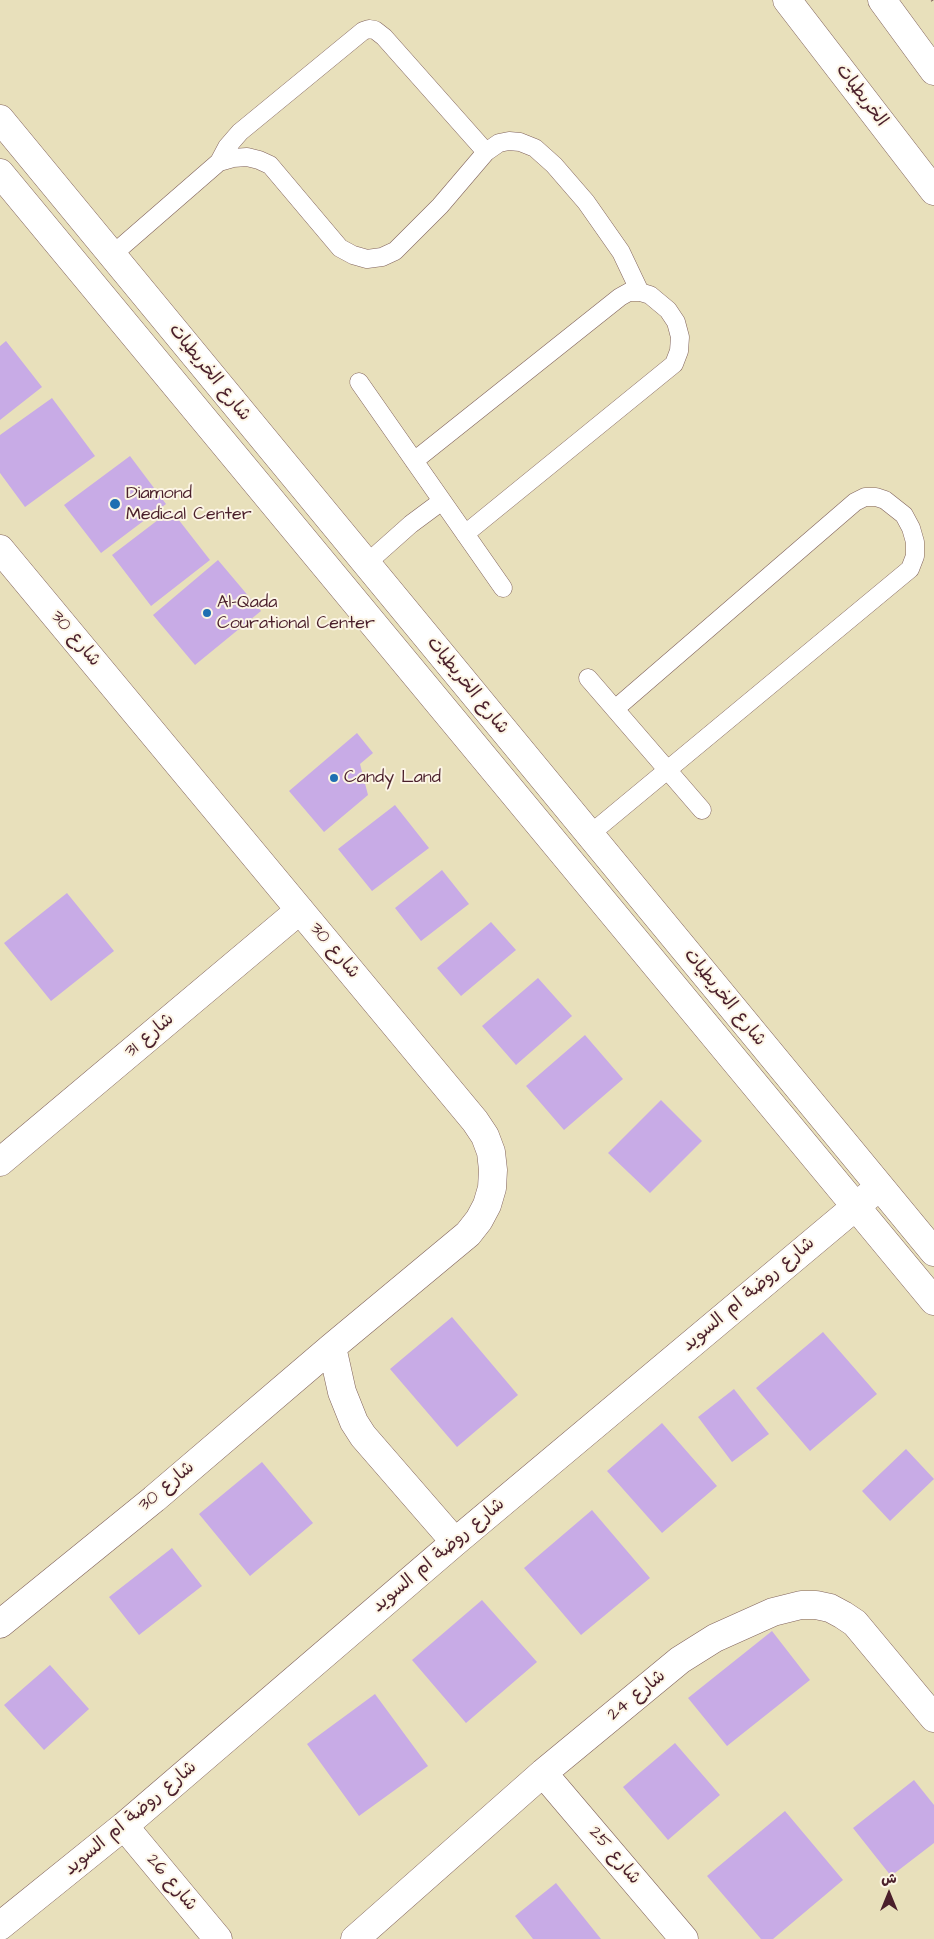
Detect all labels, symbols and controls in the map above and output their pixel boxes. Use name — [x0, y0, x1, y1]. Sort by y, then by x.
street label: الخريطيات — [830, 60, 892, 132]
street label: شارع الخريطيات — [163, 320, 255, 426]
place label: Diamond Medical Center — [126, 483, 252, 526]
marker: Diamond Medical Center — [108, 497, 122, 511]
place label: Al-Qada Courational Center — [217, 592, 375, 634]
street label: شارع 30 — [45, 607, 105, 671]
marker: Al-Qada Courational Center — [201, 607, 213, 619]
street label: شارع الخريطيات — [421, 633, 513, 739]
place label: Candy Land — [344, 767, 441, 789]
marker: Candy Land — [328, 772, 340, 784]
street label: شارع 30 — [304, 919, 364, 983]
street label: شارع الخريطيات — [678, 945, 770, 1051]
street label: شارع 31 — [121, 1009, 179, 1063]
street label: شارع روضة ام السويد — [678, 1233, 820, 1357]
street label: شارع 30 — [135, 1457, 199, 1517]
street label: شارع روضة ام السويد — [368, 1494, 510, 1618]
street label: شارع 24 — [604, 1666, 670, 1726]
street label: شارع روضة ام السويد — [60, 1757, 202, 1881]
street label: شارع 25 — [583, 1823, 645, 1889]
street label: شارع 26 — [141, 1850, 201, 1916]
north arrow — [864, 1869, 914, 1919]
text: ش — [881, 1869, 897, 1889]

